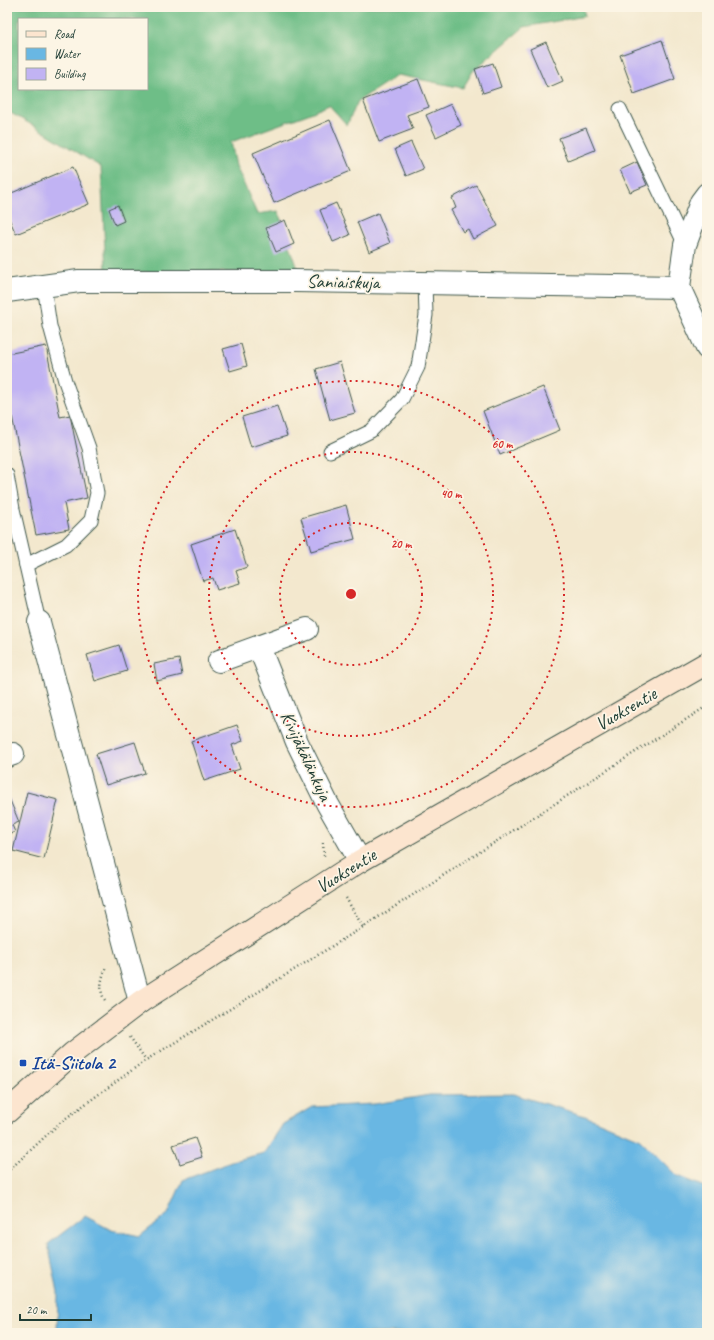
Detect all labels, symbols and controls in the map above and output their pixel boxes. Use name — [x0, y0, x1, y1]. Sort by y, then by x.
legend — [18, 18, 148, 90]
text: Road — [54, 26, 76, 42]
text: Water — [54, 46, 82, 62]
text: Building — [54, 66, 86, 82]
street label: Saniaiskuja — [306, 269, 382, 295]
text: 60 m — [492, 436, 514, 452]
text: 40 m — [441, 486, 462, 502]
text: 20 m — [391, 536, 412, 552]
centre of rings — [344, 587, 358, 601]
street label: Vuoksentie — [591, 681, 662, 736]
street label: Kivijäkälänkuja — [275, 707, 338, 806]
street label: Vuoksentie — [311, 842, 382, 899]
place label: Itä-Siitola 2 — [31, 1051, 118, 1075]
marker: Itä-Siitola 2 — [18, 1058, 28, 1068]
scale bar — [20, 1296, 91, 1322]
text: 20 m — [26, 1302, 48, 1318]

